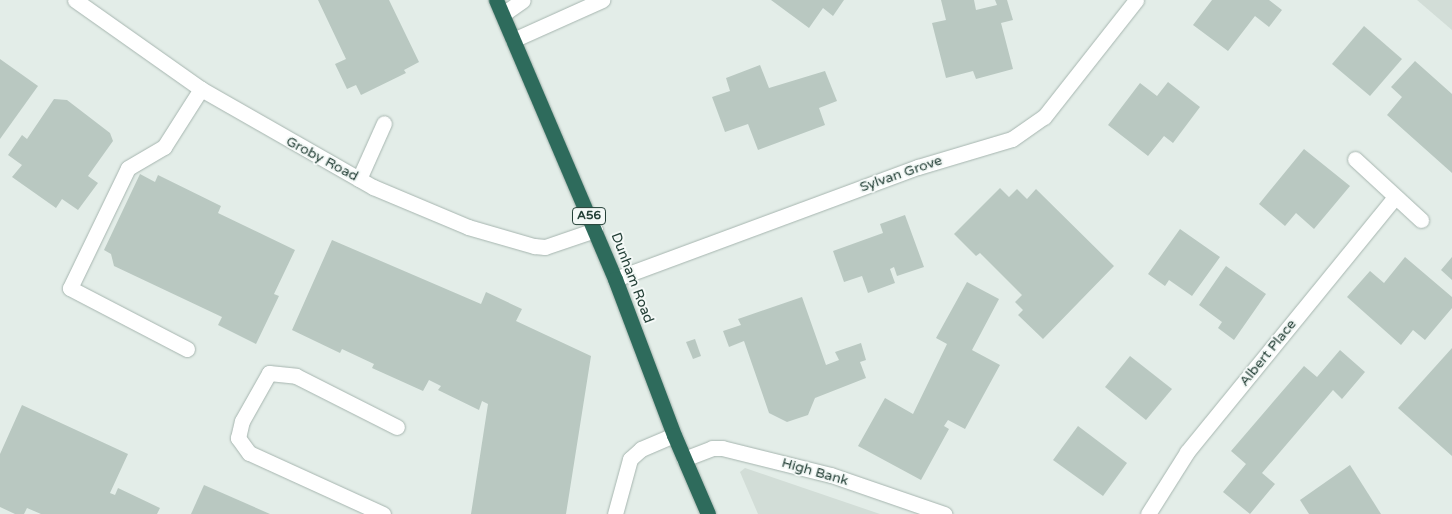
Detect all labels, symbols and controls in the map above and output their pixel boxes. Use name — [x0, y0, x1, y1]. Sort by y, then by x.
street label: Groby Road — [283, 133, 361, 185]
street label: Sylvan Grove — [858, 152, 944, 196]
road number: A56 — [572, 207, 606, 226]
street label: Dunham Road — [607, 230, 657, 326]
street label: Albert Place — [1236, 316, 1300, 390]
street label: High Bank — [780, 454, 850, 490]

